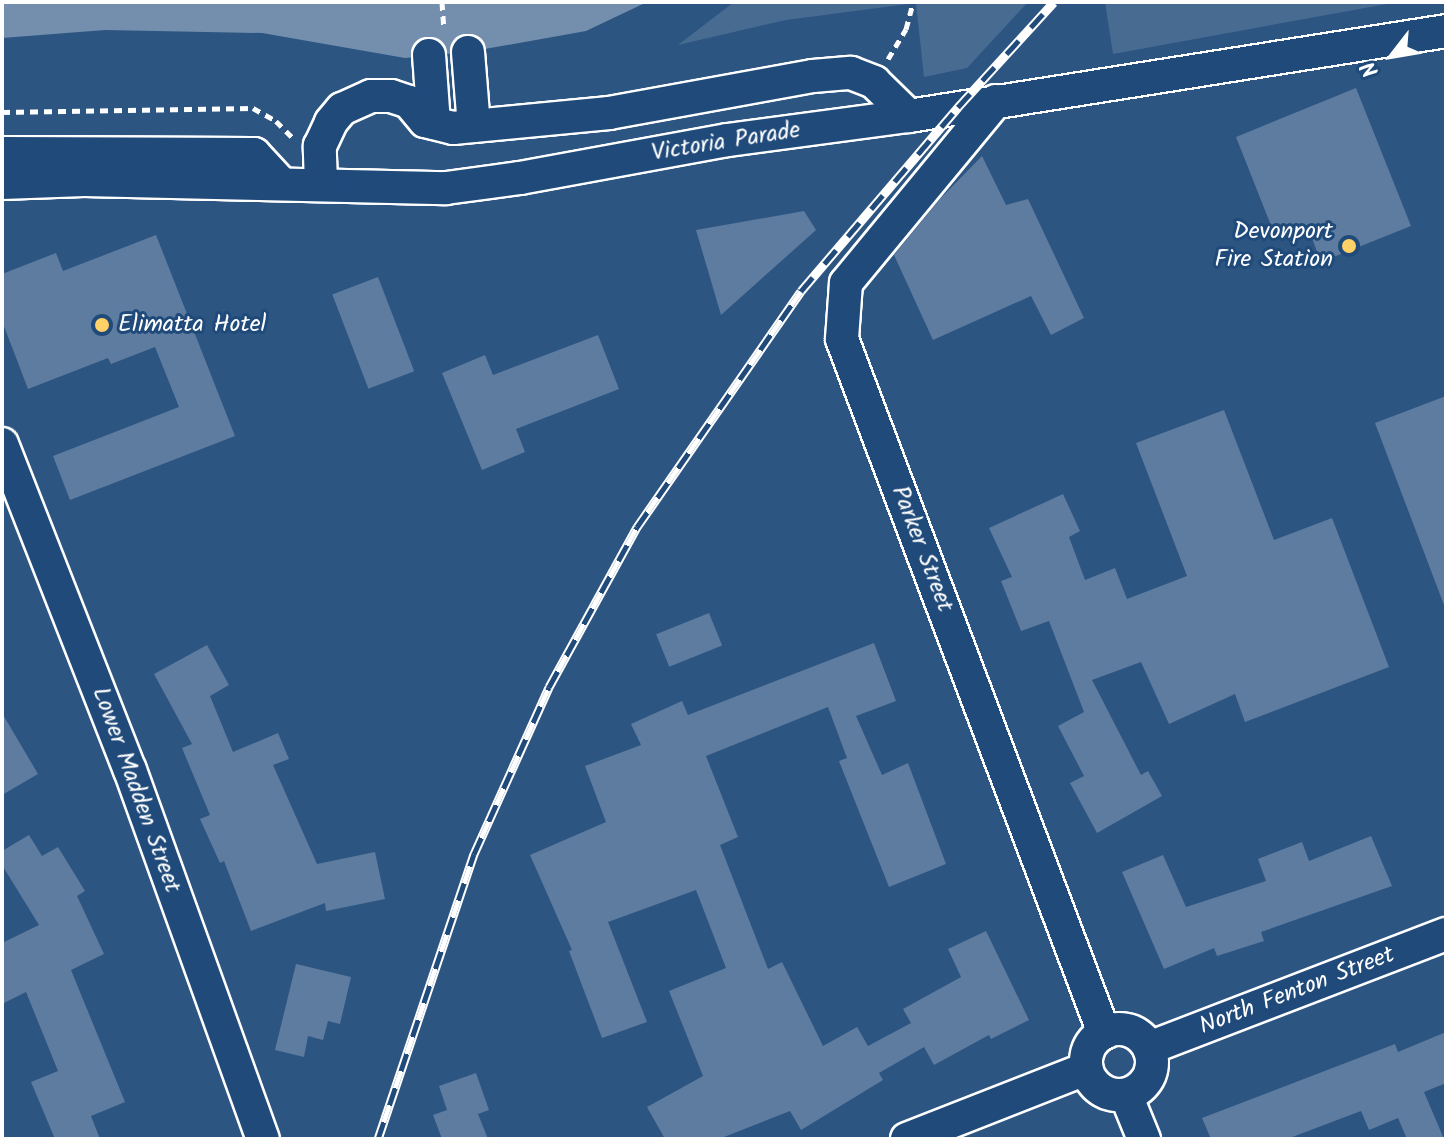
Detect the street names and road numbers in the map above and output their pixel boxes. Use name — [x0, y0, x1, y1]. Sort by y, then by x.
street label: Victoria Parade — [650, 116, 802, 168]
street label: Parker Street — [885, 482, 959, 616]
street label: Lower Madden Street — [85, 683, 187, 897]
street label: North Fenton Street — [1195, 941, 1399, 1041]

